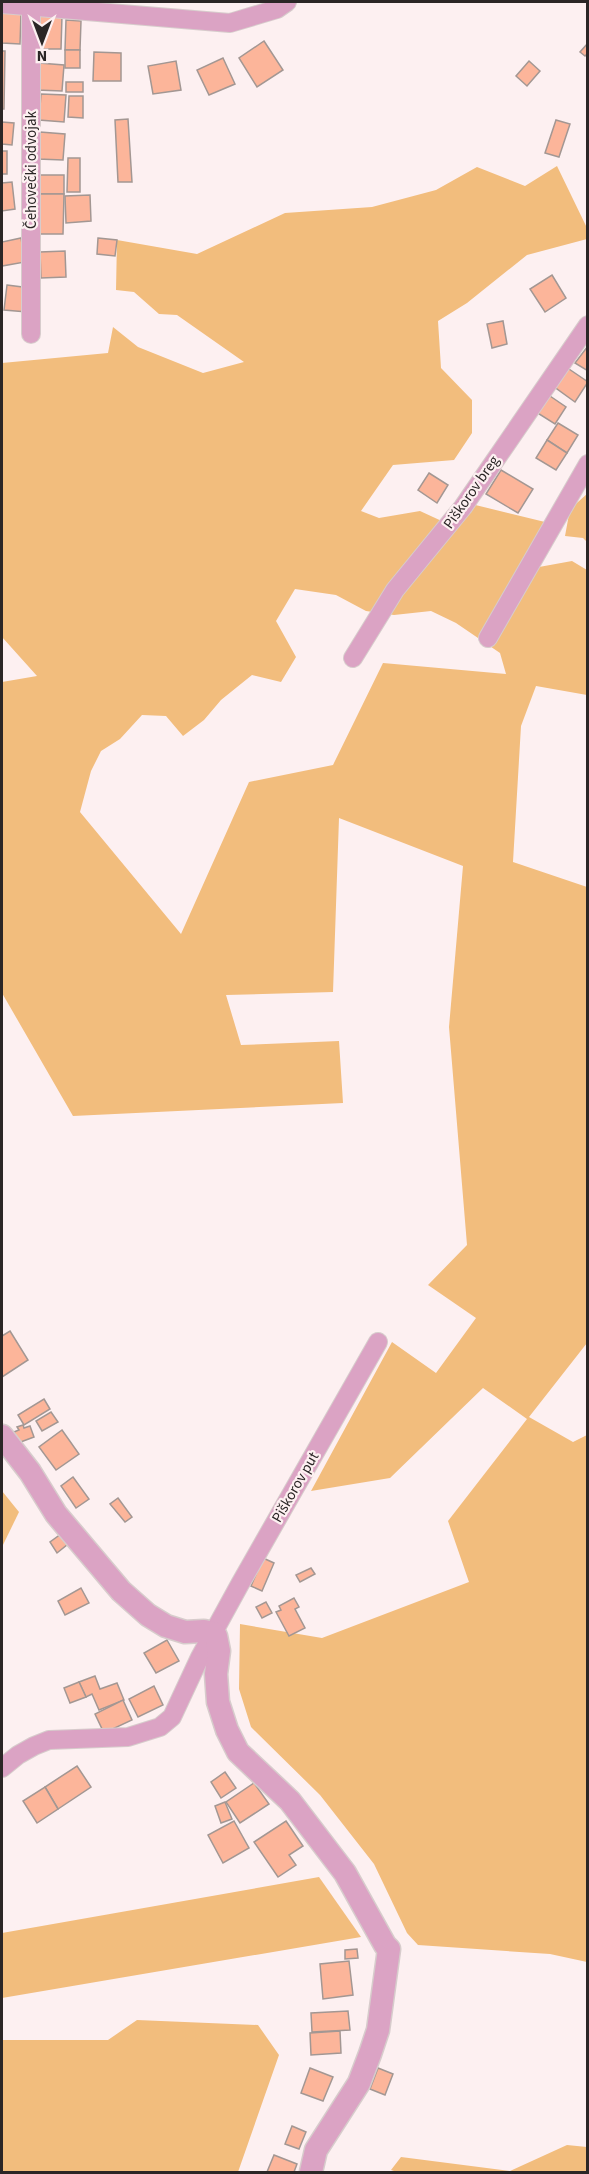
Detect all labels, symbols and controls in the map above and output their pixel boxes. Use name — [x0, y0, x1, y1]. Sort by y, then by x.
north arrow — [12, 12, 72, 72]
text: N — [37, 45, 47, 67]
street label: Čehovečki odvojak — [21, 111, 42, 229]
street label: Piškorov breg — [438, 451, 505, 533]
street label: Piškorov put — [267, 1448, 324, 1526]

